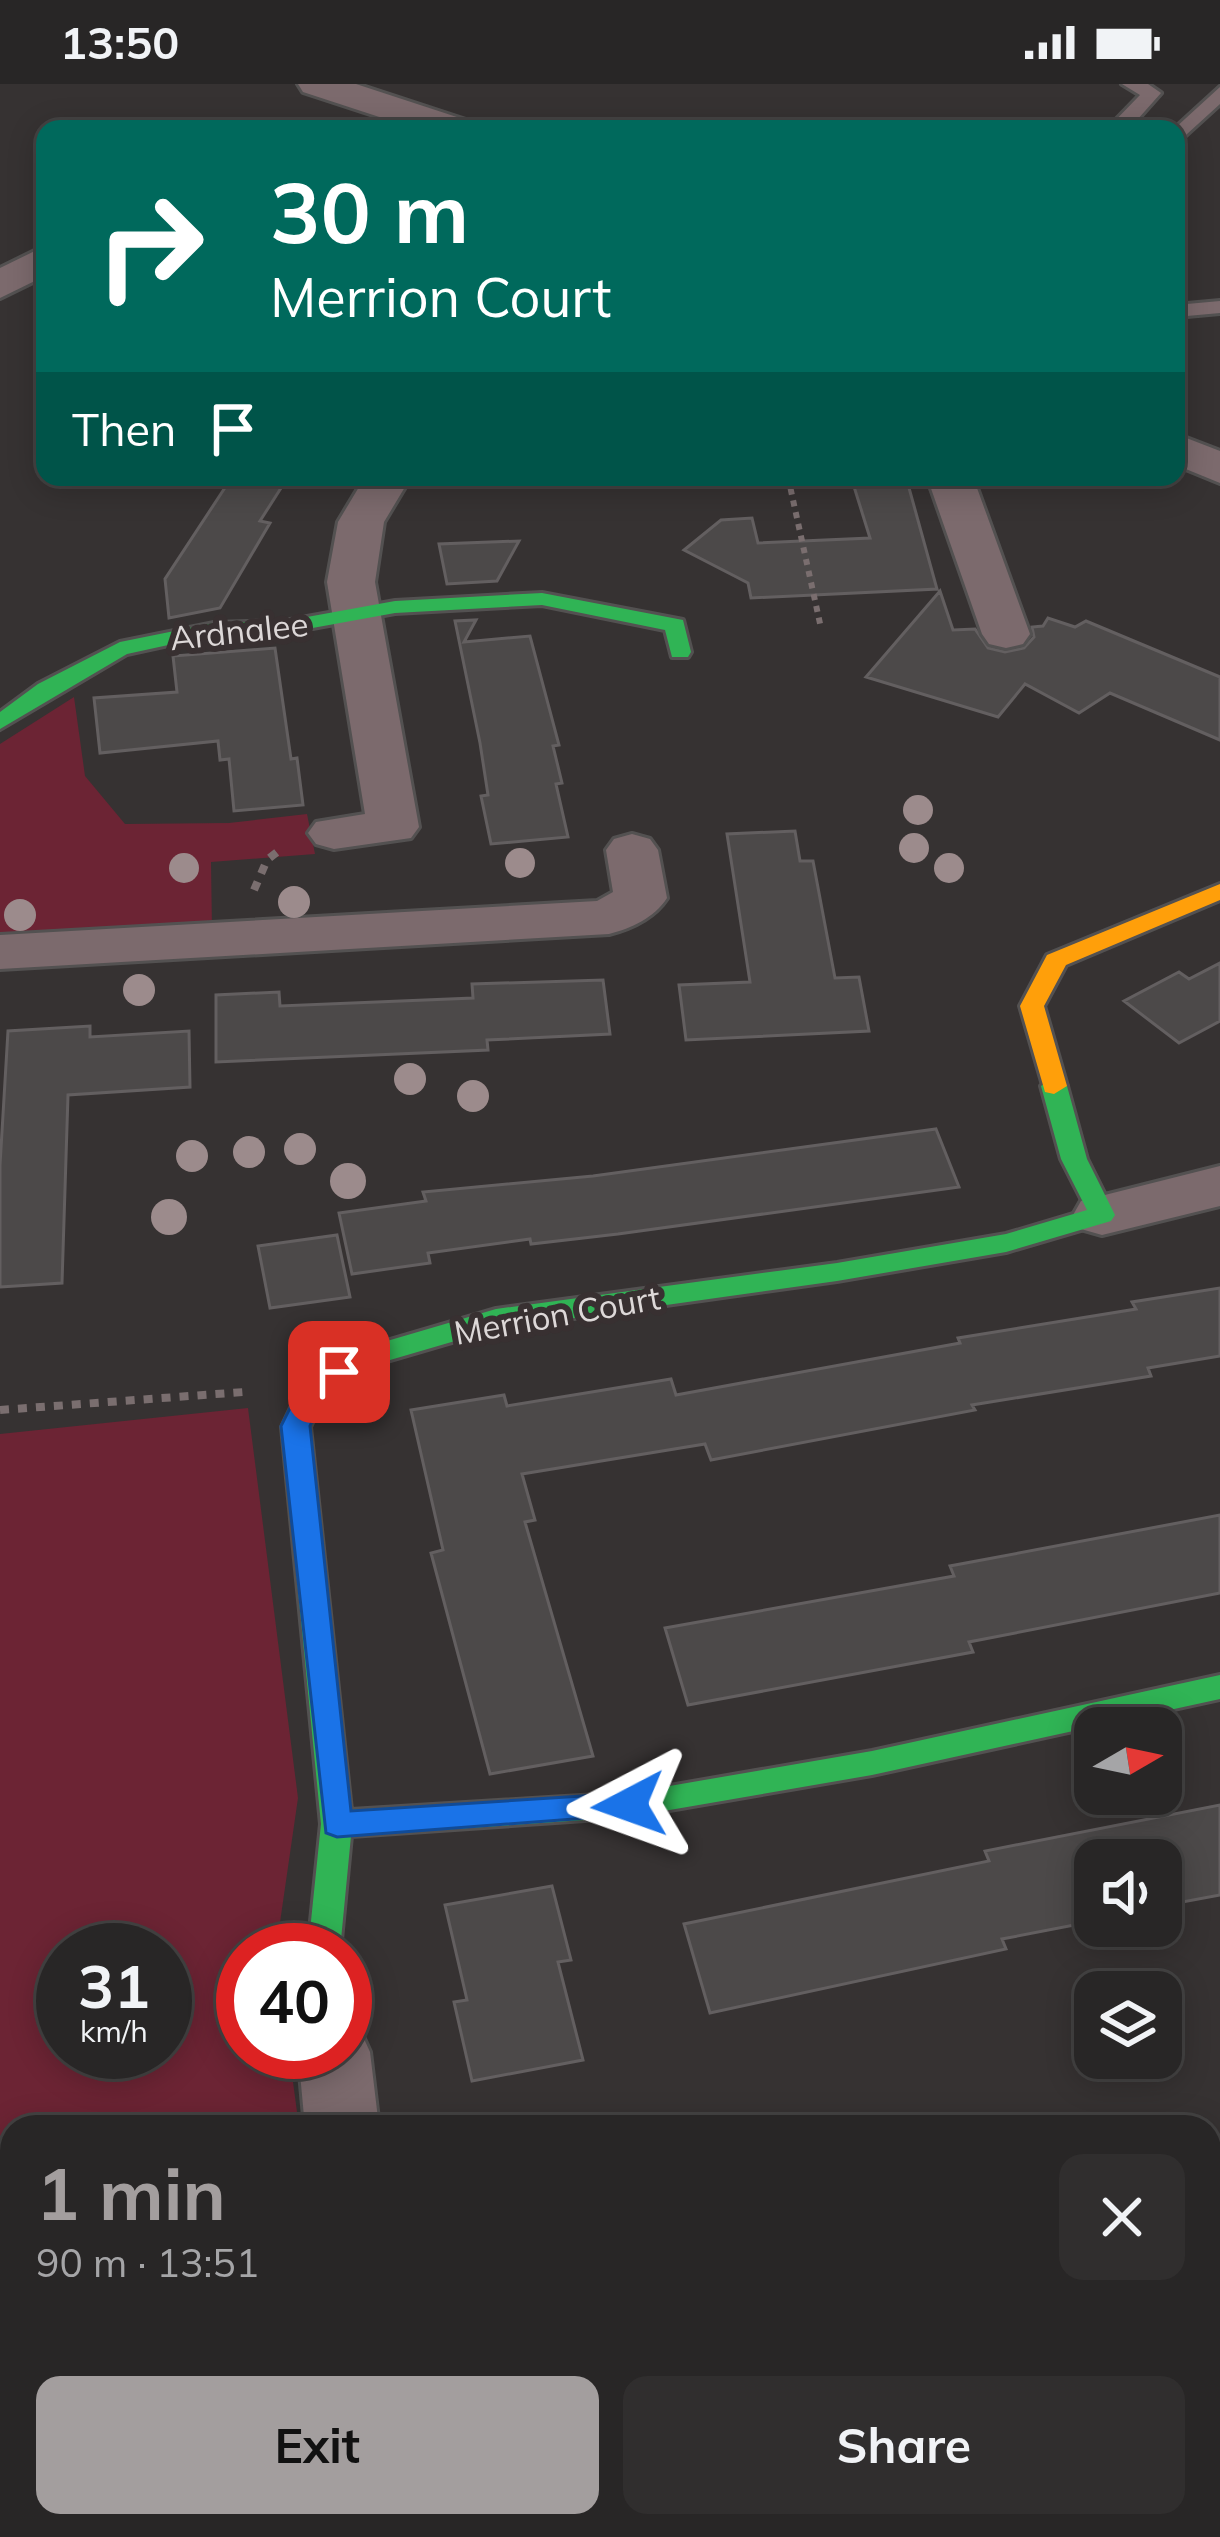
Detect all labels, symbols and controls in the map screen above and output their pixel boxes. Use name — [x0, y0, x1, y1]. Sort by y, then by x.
text: 13:50 — [60, 14, 179, 70]
text: 30 m — [270, 159, 469, 264]
icon: right — [72, 168, 228, 324]
text: Merrion Court — [270, 263, 611, 331]
icon: arrive — [200, 396, 266, 462]
text: Then — [72, 401, 176, 457]
street label: Ardnalee — [168, 603, 310, 658]
street label: Merrion Court — [451, 1276, 663, 1353]
pin — [288, 1321, 390, 1423]
icon: arrive — [306, 1339, 372, 1405]
north arrow — [1074, 1707, 1182, 1815]
map controls — [1074, 1707, 1182, 2079]
position arrow — [566, 1742, 692, 1868]
button: sound — [1074, 1839, 1182, 1947]
speed limit sign: 40 — [216, 1923, 372, 2079]
text: 31 — [78, 1948, 150, 2023]
button: layers — [1074, 1971, 1182, 2079]
text: km/h — [80, 2012, 148, 2050]
text: 1 min — [36, 2148, 226, 2238]
button: close — [1059, 2154, 1185, 2280]
text: 90 m · 13:51 — [36, 2238, 259, 2287]
button: Exit — [36, 2376, 599, 2514]
button: Share — [623, 2376, 1185, 2514]

